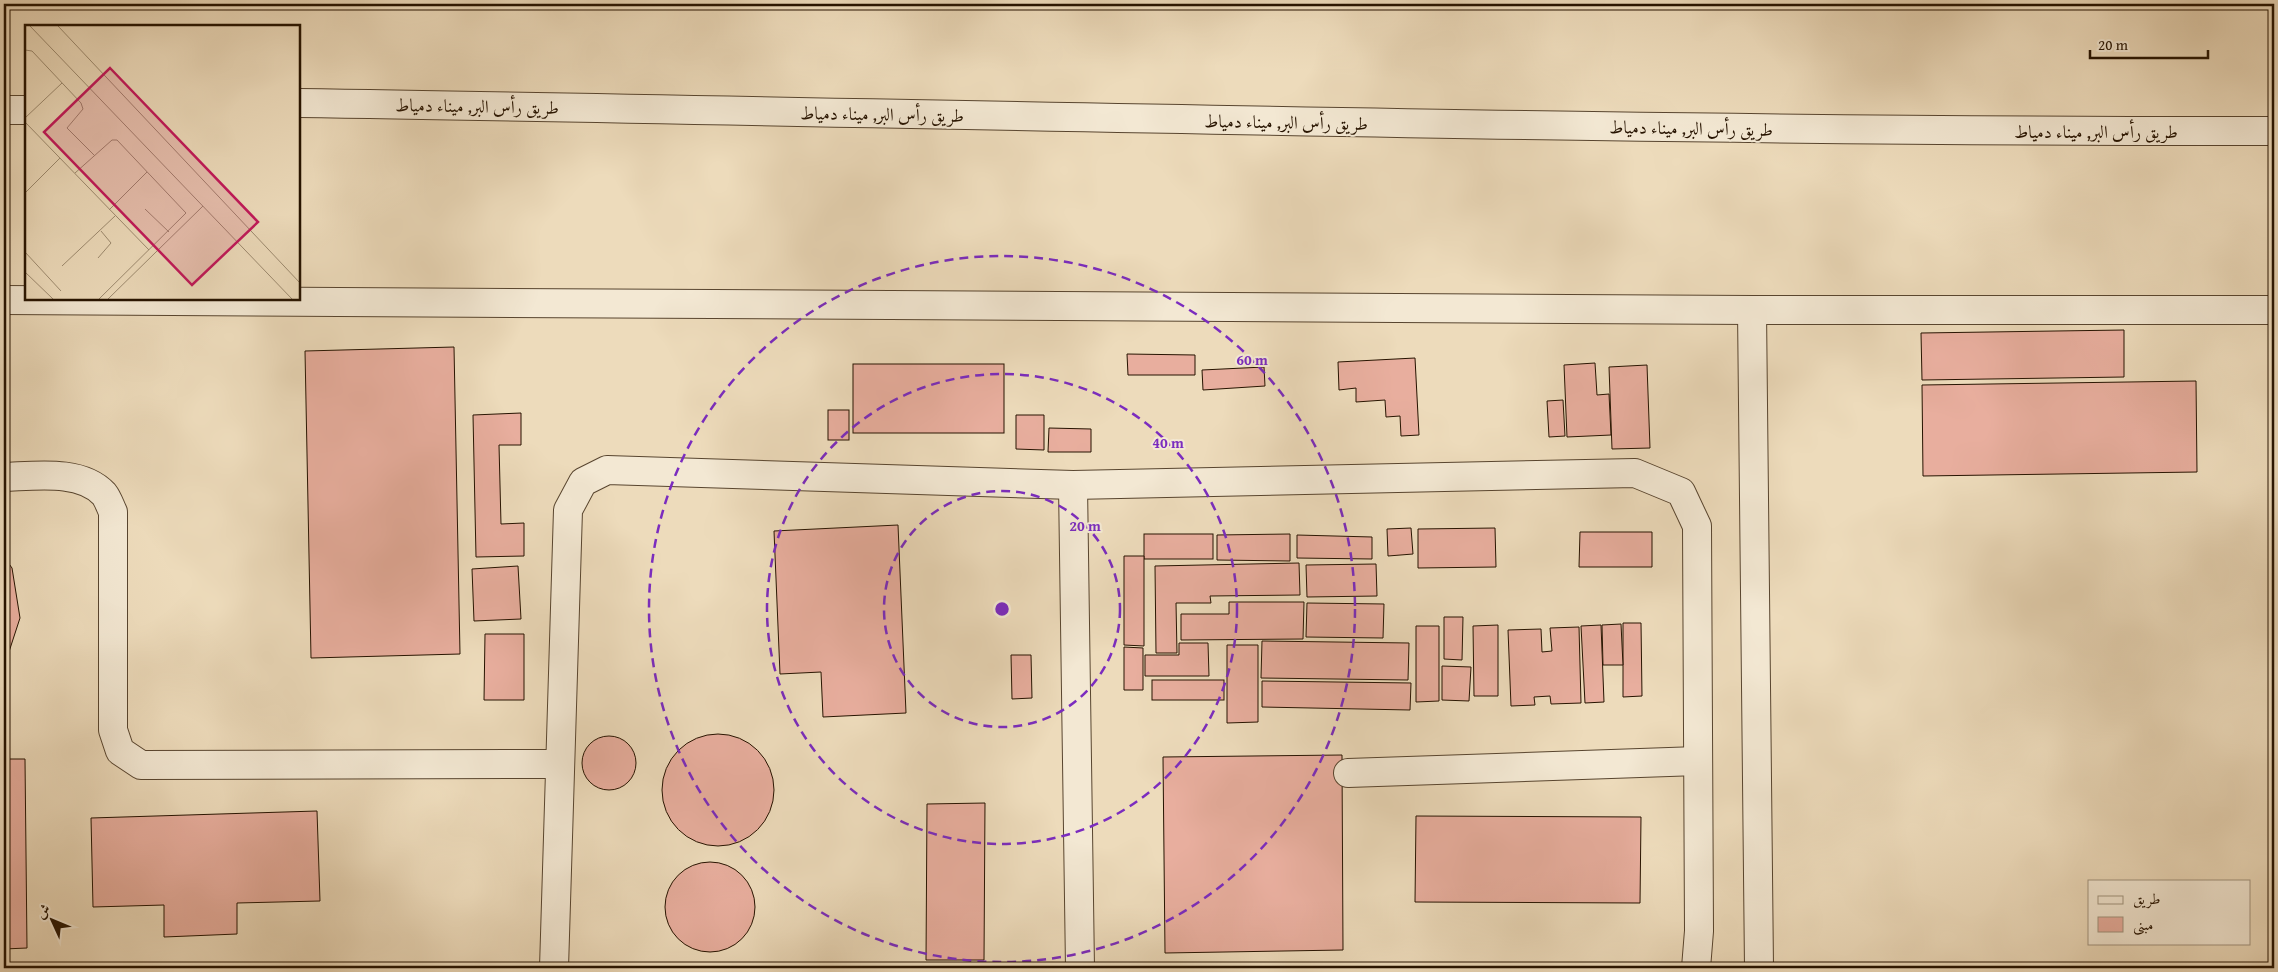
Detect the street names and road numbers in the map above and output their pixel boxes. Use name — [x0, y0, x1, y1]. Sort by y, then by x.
street label: طريق رأس البر, ميناء دمياط — [395, 91, 559, 121]
street label: طريق رأس البر, ميناء دمياط — [800, 99, 964, 129]
street label: طريق رأس البر, ميناء دمياط — [1204, 107, 1368, 137]
street label: طريق رأس البر, ميناء دمياط — [1609, 113, 1773, 143]
street label: طريق رأس البر, ميناء دمياط — [2014, 118, 2178, 145]

